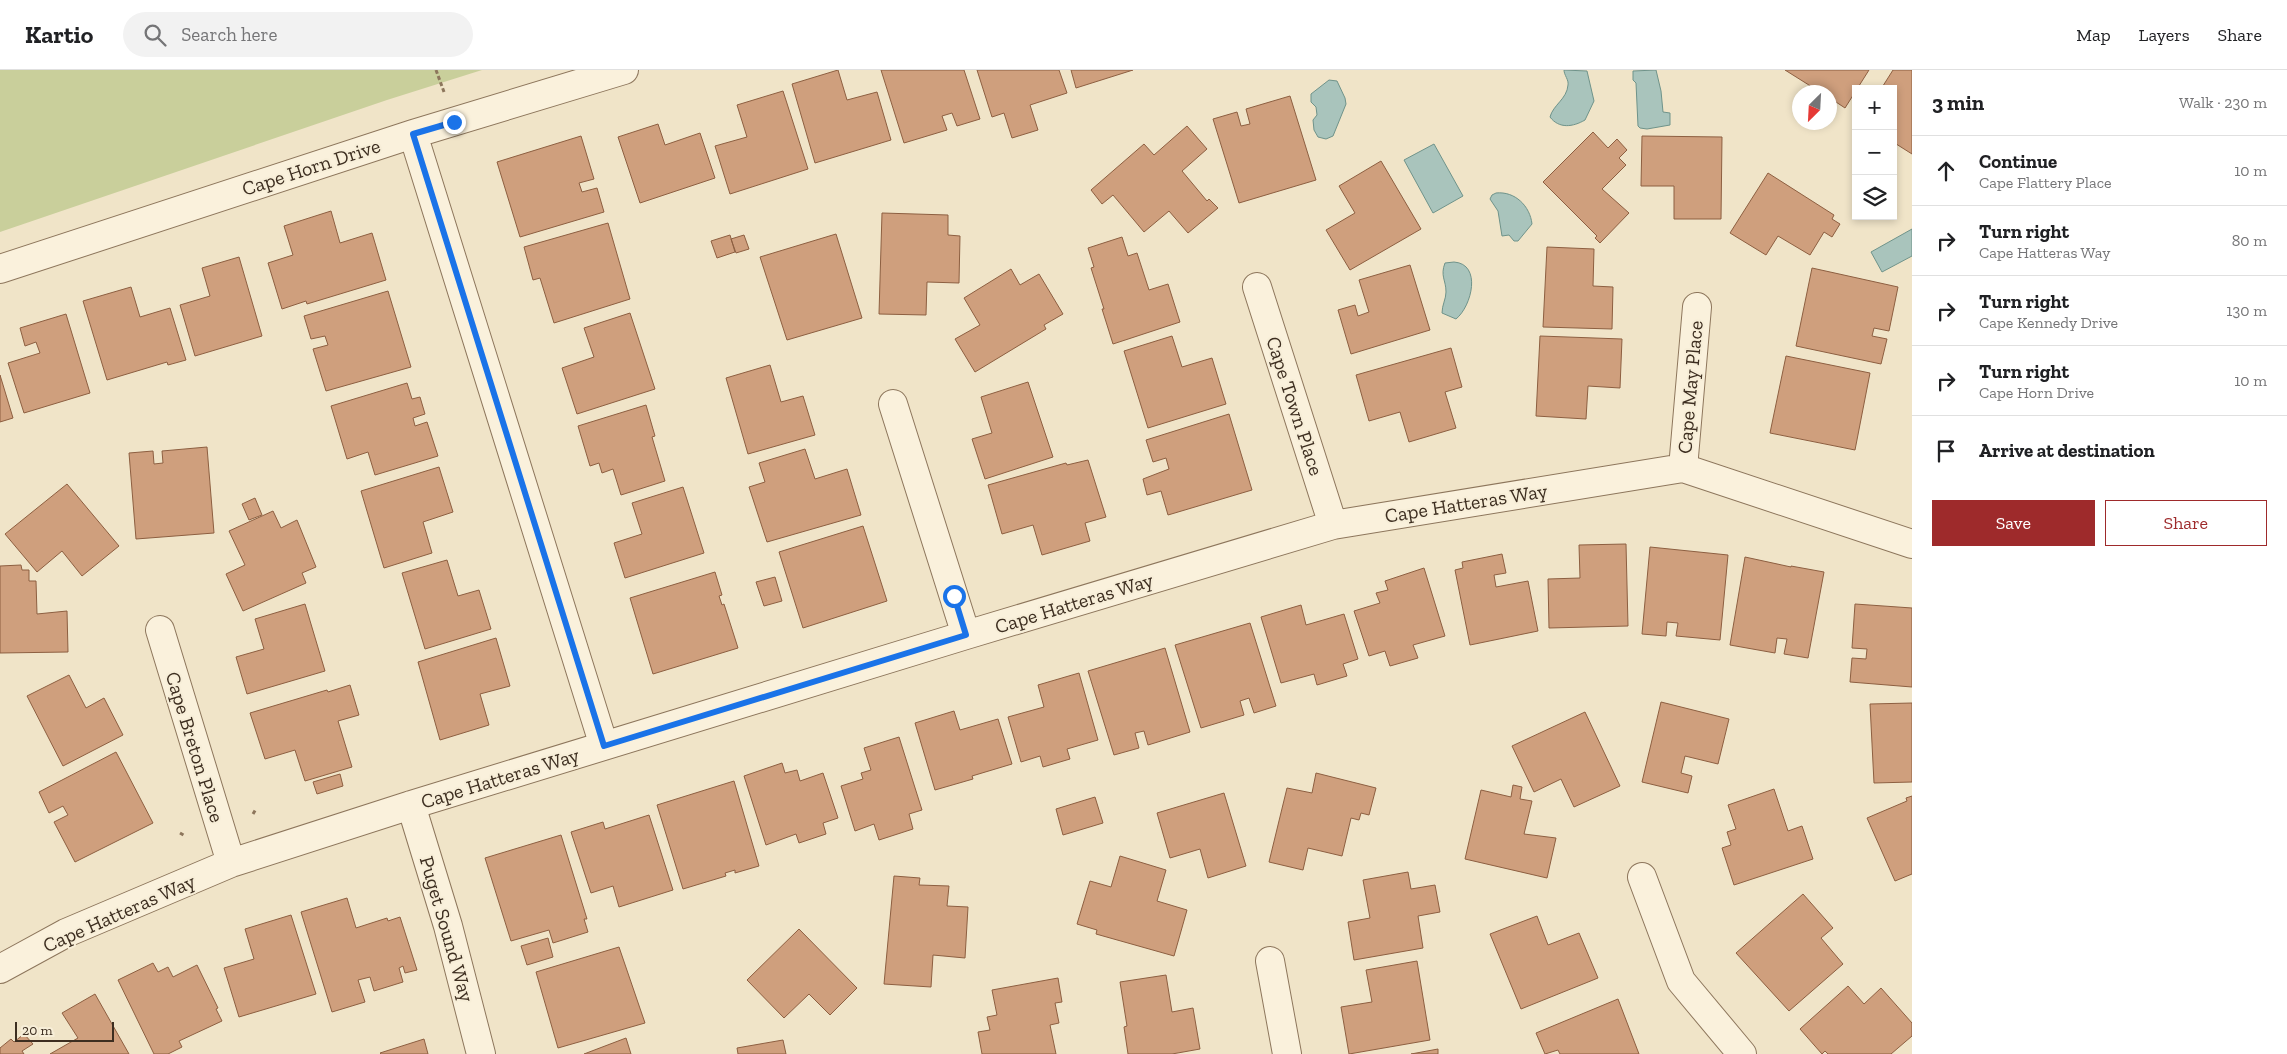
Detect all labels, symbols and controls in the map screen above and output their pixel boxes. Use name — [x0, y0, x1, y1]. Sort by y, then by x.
search box — [123, 12, 473, 57]
text: Kartio — [25, 20, 93, 49]
icon: search — [141, 21, 169, 49]
text: Search here — [181, 23, 277, 46]
text: Map — [2076, 24, 2111, 46]
text: Layers — [2139, 24, 2190, 46]
text: Share — [2218, 24, 2262, 46]
north arrow — [1792, 85, 1837, 130]
map controls — [1852, 85, 1897, 220]
button: + — [1852, 85, 1897, 130]
text: 3 min — [1932, 90, 1984, 115]
text: Walk · 230 m — [2179, 93, 2267, 112]
route end — [443, 111, 466, 134]
button: − — [1852, 130, 1897, 175]
street label: Cape Horn Drive — [239, 133, 383, 201]
text: Continue — [1979, 150, 2057, 173]
icon: ahead — [1932, 157, 1960, 185]
text: 10 m — [2234, 161, 2267, 180]
text: Cape Flattery Place — [1979, 173, 2112, 192]
button: layers — [1852, 175, 1897, 220]
text: Turn right — [1979, 220, 2069, 243]
icon: right — [1932, 227, 1960, 255]
text: 80 m — [2232, 231, 2267, 250]
text: Cape Hatteras Way — [1979, 243, 2110, 262]
text: Turn right — [1979, 290, 2069, 313]
icon: right — [1932, 297, 1960, 325]
text: 130 m — [2226, 301, 2267, 320]
text: Cape Kennedy Drive — [1979, 313, 2118, 332]
street label: Cape May Place — [1672, 319, 1708, 455]
street label: Cape Town Place — [1261, 333, 1329, 479]
text: Turn right — [1979, 360, 2069, 383]
icon: right — [1932, 367, 1960, 395]
text: 10 m — [2234, 371, 2267, 390]
text: Cape Horn Drive — [1979, 383, 2094, 402]
icon: arrive — [1932, 437, 1960, 465]
text: Arrive at destination — [1979, 439, 2155, 462]
street label: Cape Hatteras Way — [1383, 478, 1550, 528]
button: Save — [1932, 500, 2095, 546]
button: Share — [2105, 500, 2267, 546]
street label: Cape Hatteras Way — [992, 567, 1157, 638]
route start — [943, 585, 966, 608]
street label: Cape Breton Place — [161, 669, 229, 825]
street label: Cape Hatteras Way — [418, 742, 583, 813]
street label: Puget Sound Way — [415, 853, 480, 1006]
street label: Cape Hatteras Way — [39, 868, 200, 957]
scale bar — [15, 1019, 114, 1042]
text: 20 m — [22, 1022, 53, 1039]

